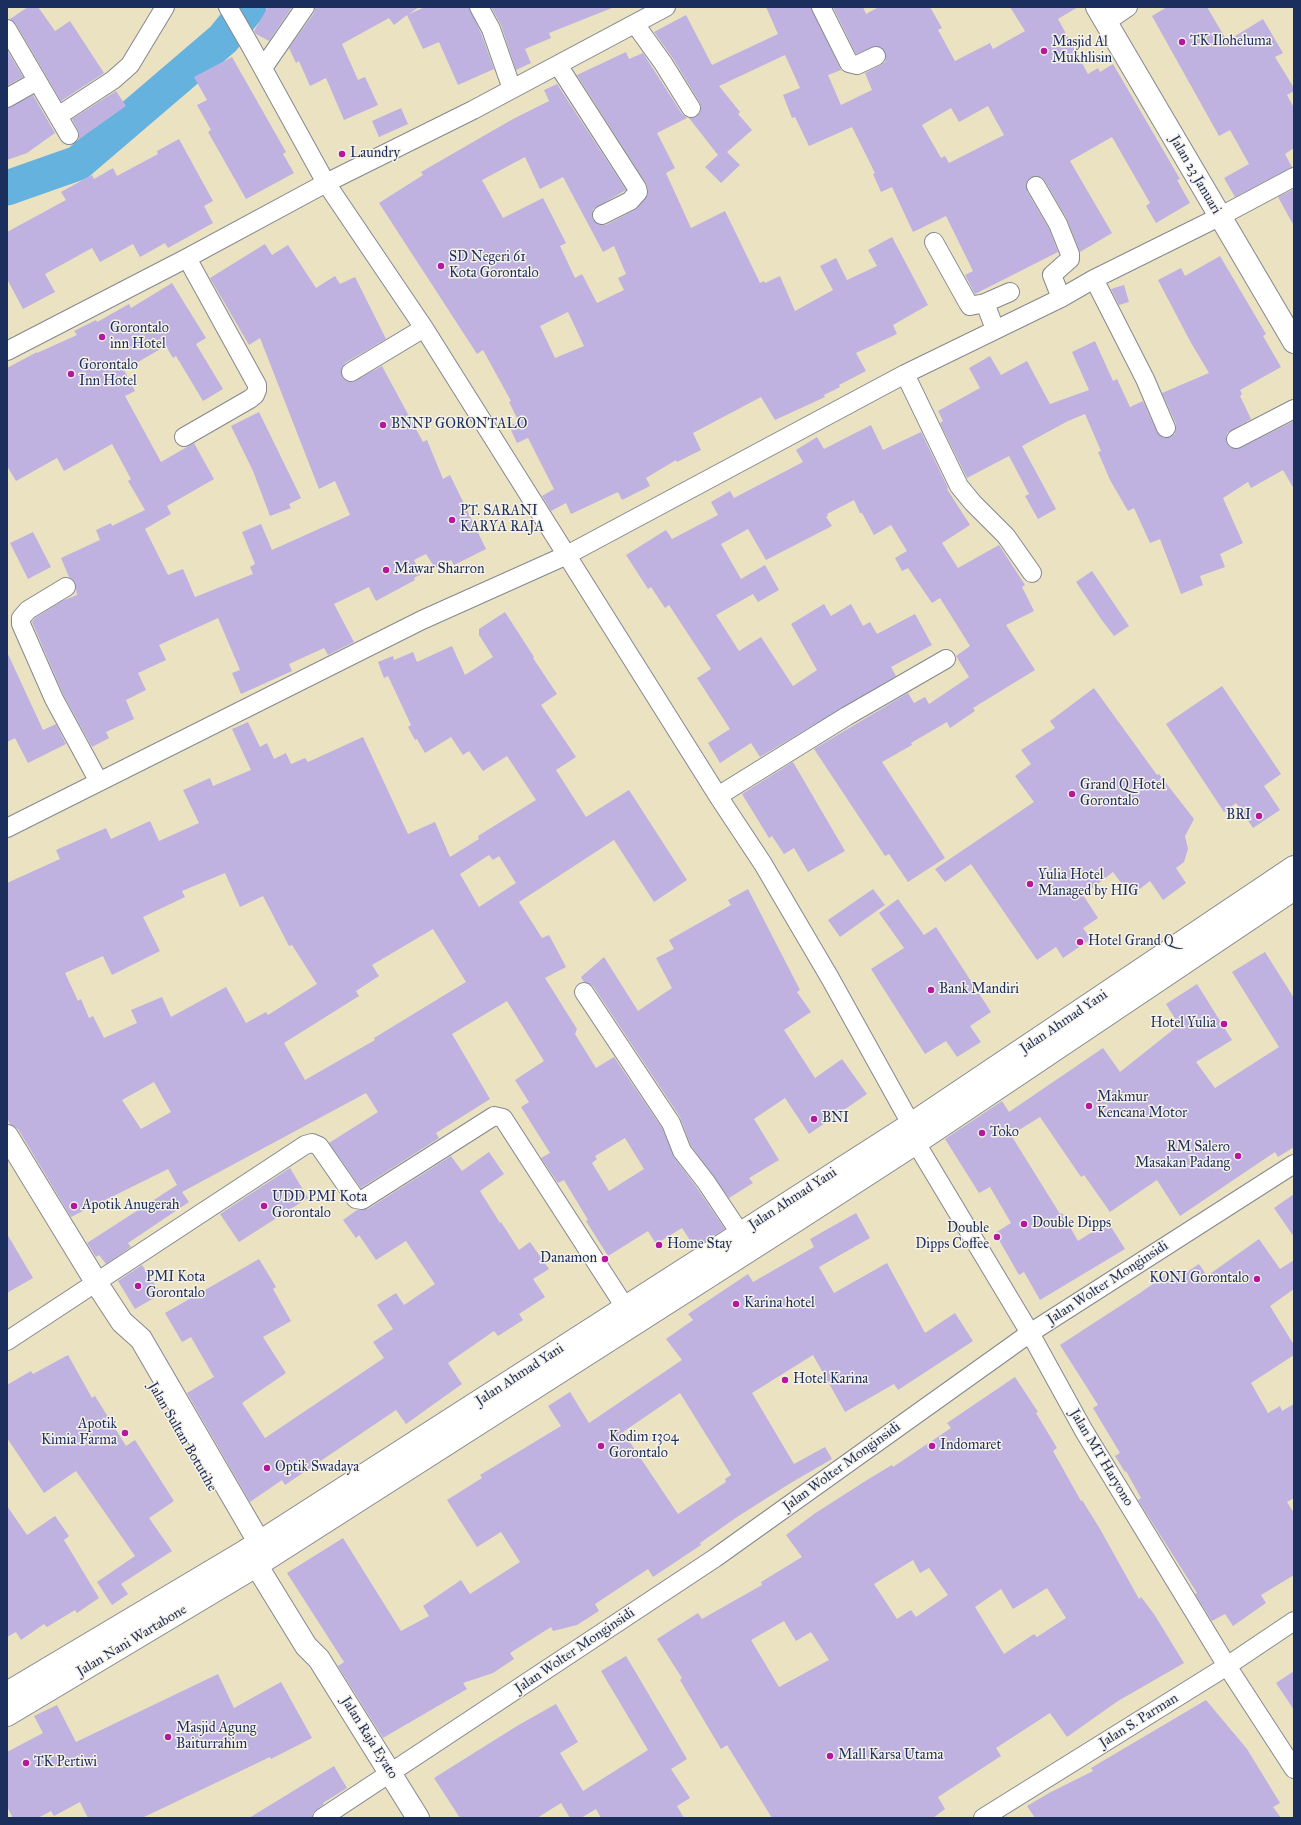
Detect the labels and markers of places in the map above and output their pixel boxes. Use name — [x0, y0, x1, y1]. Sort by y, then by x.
place label: TK Iloheluma — [1190, 34, 1272, 50]
place label: Masjid Al Mukhlisin — [1052, 35, 1112, 68]
marker: TK Iloheluma — [1177, 37, 1187, 47]
marker: Masjid Al Mukhlisin — [1039, 46, 1049, 56]
place label: Laundry — [350, 146, 400, 162]
marker: Laundry — [337, 149, 347, 159]
place label: SD Negeri 61 Kota Gorontalo — [449, 250, 539, 282]
marker: SD Negeri 61 Kota Gorontalo — [436, 261, 446, 271]
place label: Gorontalo inn Hotel — [110, 321, 169, 354]
marker: Gorontalo inn Hotel — [97, 332, 107, 342]
place label: Gorontalo Inn Hotel — [79, 358, 138, 390]
marker: Gorontalo Inn Hotel — [66, 369, 76, 379]
place label: BNNP GORONTALO — [391, 417, 527, 433]
marker: BNNP GORONTALO — [378, 420, 388, 430]
place label: PT. SARANI KARYA RAJA — [460, 504, 544, 536]
marker: PT. SARANI KARYA RAJA — [447, 515, 457, 525]
place label: Mawar Sharron — [394, 562, 484, 578]
marker: Mawar Sharron — [381, 565, 391, 575]
place label: Grand Q Hotel Gorontalo — [1080, 778, 1166, 810]
marker: Grand Q Hotel Gorontalo — [1067, 789, 1077, 799]
place label: BRI — [1226, 808, 1251, 824]
marker: BRI — [1254, 811, 1264, 821]
place label: Yulia Hotel Managed by HIG — [1038, 868, 1139, 900]
marker: Yulia Hotel Managed by HIG — [1025, 879, 1035, 889]
place label: Hotel Grand Q — [1088, 934, 1174, 950]
marker: Hotel Grand Q — [1075, 937, 1085, 947]
place label: Bank Mandiri — [939, 982, 1019, 998]
marker: Bank Mandiri — [926, 985, 936, 995]
place label: Hotel Yulia — [1150, 1016, 1216, 1032]
marker: Hotel Yulia — [1219, 1019, 1229, 1029]
place label: Makmur Kencana Motor — [1097, 1090, 1187, 1122]
marker: Makmur Kencana Motor — [1084, 1101, 1094, 1111]
place label: BNI — [822, 1111, 849, 1127]
marker: BNI — [809, 1114, 819, 1124]
place label: Toko — [990, 1125, 1019, 1141]
marker: Toko — [977, 1128, 987, 1138]
place label: RM Salero Masakan Padang — [1135, 1140, 1230, 1172]
marker: RM Salero Masakan Padang — [1233, 1151, 1243, 1161]
place label: UDD PMI Kota Gorontalo — [272, 1190, 367, 1222]
place label: Apotik Anugerah — [82, 1198, 180, 1214]
marker: Apotik Anugerah — [69, 1201, 79, 1211]
marker: UDD PMI Kota Gorontalo — [259, 1201, 269, 1211]
place label: Double Dipps — [1032, 1216, 1111, 1232]
marker: Double Dipps — [1019, 1219, 1029, 1229]
place label: Double Dipps Coffee — [915, 1221, 989, 1254]
marker: Double Dipps Coffee — [992, 1232, 1002, 1242]
place label: Home Stay — [667, 1237, 732, 1253]
marker: Home Stay — [654, 1240, 664, 1250]
place label: Danamon — [540, 1251, 597, 1267]
marker: Danamon — [600, 1254, 610, 1264]
place label: PMI Kota Gorontalo — [146, 1270, 205, 1302]
place label: KONI Gorontalo — [1149, 1271, 1249, 1287]
marker: KONI Gorontalo — [1252, 1274, 1262, 1284]
marker: PMI Kota Gorontalo — [133, 1281, 143, 1291]
place label: Karina hotel — [744, 1296, 815, 1312]
marker: Karina hotel — [731, 1299, 741, 1309]
place label: Hotel Karina — [793, 1372, 868, 1388]
marker: Hotel Karina — [780, 1375, 790, 1385]
place label: Apotik Kimia Farma — [41, 1417, 117, 1450]
marker: Apotik Kimia Farma — [120, 1428, 130, 1438]
place label: Kodim 1304 Gorontalo — [609, 1430, 679, 1462]
place label: Indomaret — [940, 1438, 1001, 1454]
marker: Kodim 1304 Gorontalo — [596, 1441, 606, 1451]
marker: Indomaret — [927, 1441, 937, 1451]
place label: Optik Swadaya — [275, 1460, 359, 1476]
marker: Optik Swadaya — [262, 1463, 272, 1473]
place label: Masjid Agung Baiturrahim — [176, 1721, 256, 1754]
marker: Masjid Agung Baiturrahim — [163, 1732, 173, 1742]
place label: Mall Karsa Utama — [838, 1748, 943, 1764]
marker: Mall Karsa Utama — [825, 1751, 835, 1761]
place label: TK Pertiwi — [34, 1755, 97, 1771]
marker: TK Pertiwi — [21, 1758, 31, 1768]

